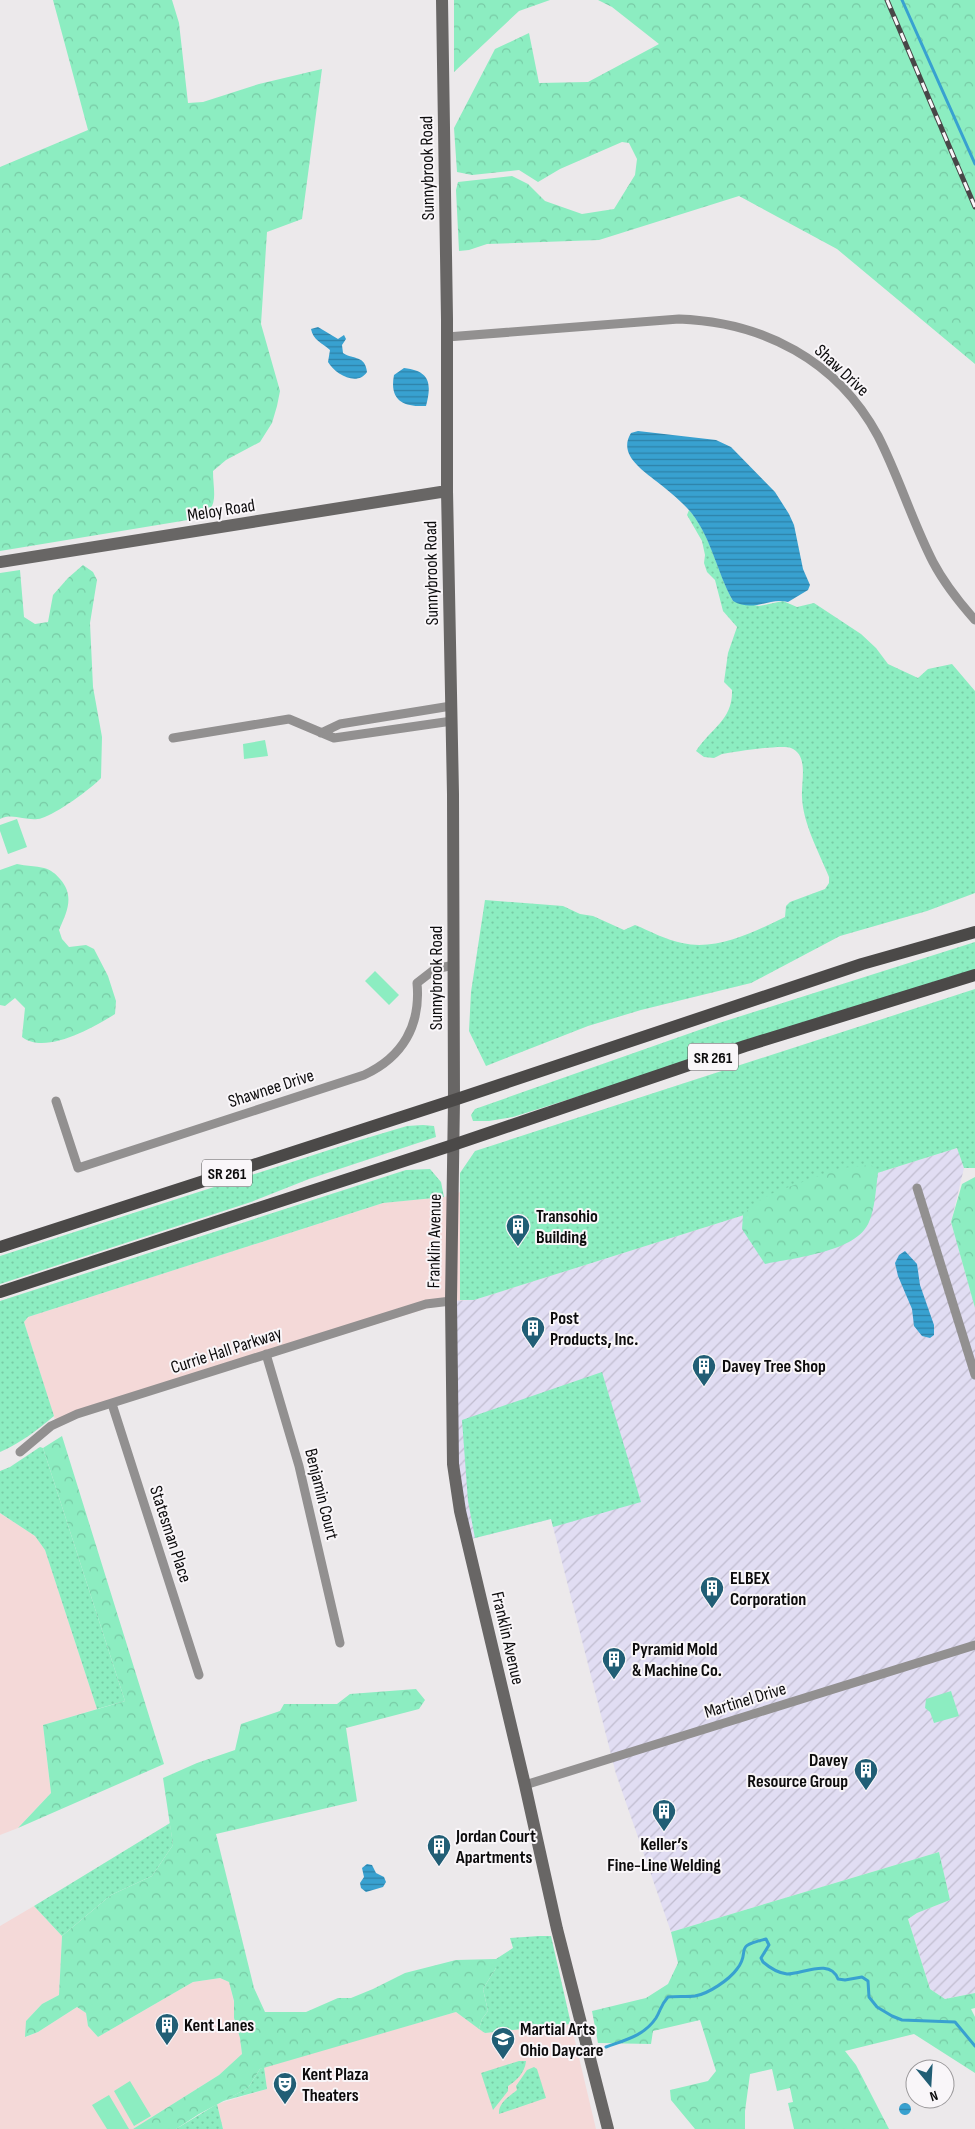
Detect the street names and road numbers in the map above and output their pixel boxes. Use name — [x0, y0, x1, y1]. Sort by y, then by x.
street label: Sunnybrook Road — [416, 116, 439, 220]
street label: Shaw Drive — [810, 340, 873, 401]
street label: Meloy Road — [186, 495, 257, 526]
street label: Sunnybrook Road — [420, 521, 443, 625]
street label: Sunnybrook Road — [426, 926, 447, 1030]
road number: SR 261 — [688, 1044, 738, 1070]
street label: Shawnee Drive — [226, 1065, 317, 1112]
road number: SR 261 — [202, 1160, 252, 1186]
street label: Franklin Avenue — [423, 1193, 446, 1289]
street label: Currie Hall Parkway — [168, 1323, 284, 1378]
street label: Benjamin Court — [300, 1446, 343, 1542]
street label: Statesman Place — [145, 1483, 196, 1585]
street label: Franklin Avenue — [487, 1590, 528, 1687]
street label: Martinel Drive — [702, 1678, 789, 1723]

